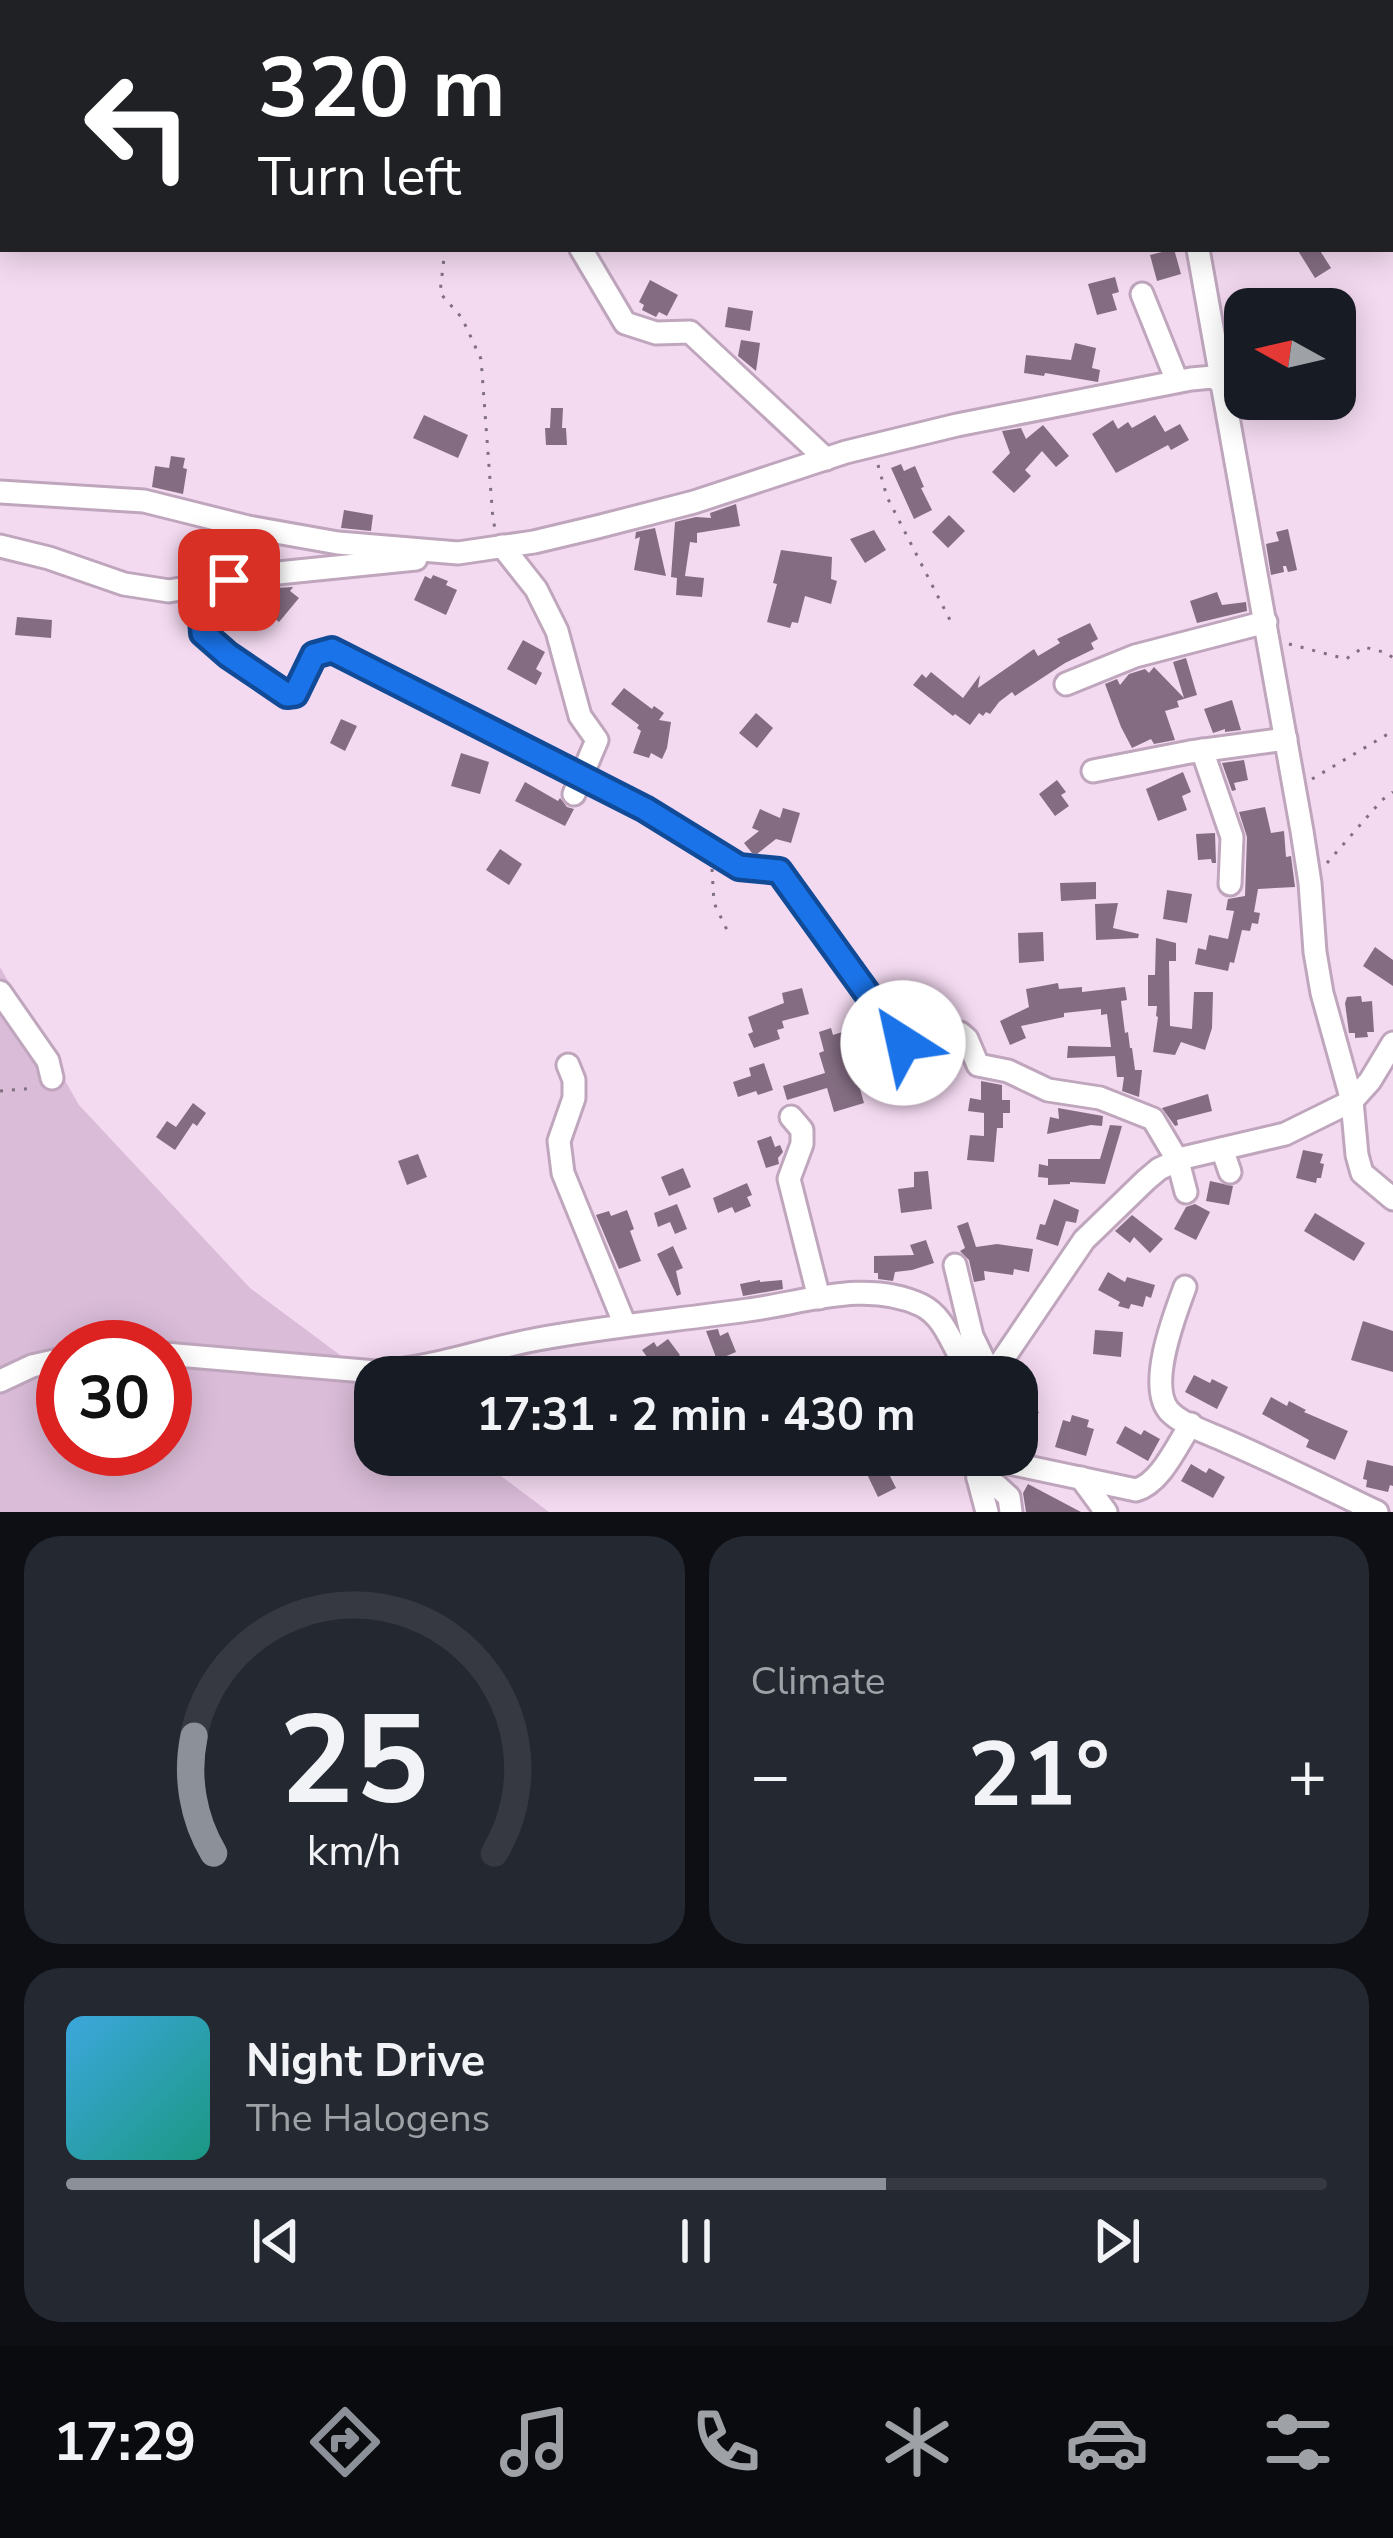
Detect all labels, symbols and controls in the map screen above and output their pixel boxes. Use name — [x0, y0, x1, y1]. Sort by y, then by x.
text: 320 m — [258, 31, 506, 146]
icon: left — [60, 48, 216, 204]
text: Turn left — [258, 140, 461, 214]
north arrow — [1224, 288, 1356, 420]
map controls — [1224, 288, 1356, 420]
pin — [178, 529, 280, 631]
icon: arrive — [196, 547, 262, 613]
position arrow — [840, 980, 966, 1106]
speed limit sign: 30 — [36, 1320, 192, 1476]
text: 17:31 · 2 min · 430 m — [476, 1385, 916, 1446]
text: Climate — [751, 1655, 886, 1708]
text: 25 — [279, 1676, 429, 1846]
text: 21° — [968, 1714, 1110, 1837]
text: − — [751, 1731, 790, 1821]
text: + — [1287, 1731, 1327, 1821]
text: km/h — [307, 1822, 402, 1880]
text: Night Drive — [246, 2031, 485, 2092]
text: The Halogens — [246, 2092, 490, 2145]
icon: previous — [243, 2208, 309, 2274]
icon: pause — [663, 2208, 729, 2274]
icon: next — [1084, 2208, 1150, 2274]
icon: directions — [303, 2400, 387, 2484]
icon: music — [493, 2400, 577, 2484]
icon: phone — [684, 2400, 768, 2484]
icon: climate — [875, 2400, 959, 2484]
icon: car — [1065, 2400, 1149, 2484]
icon: filters — [1256, 2400, 1340, 2484]
text: 17:29 — [53, 2405, 196, 2479]

